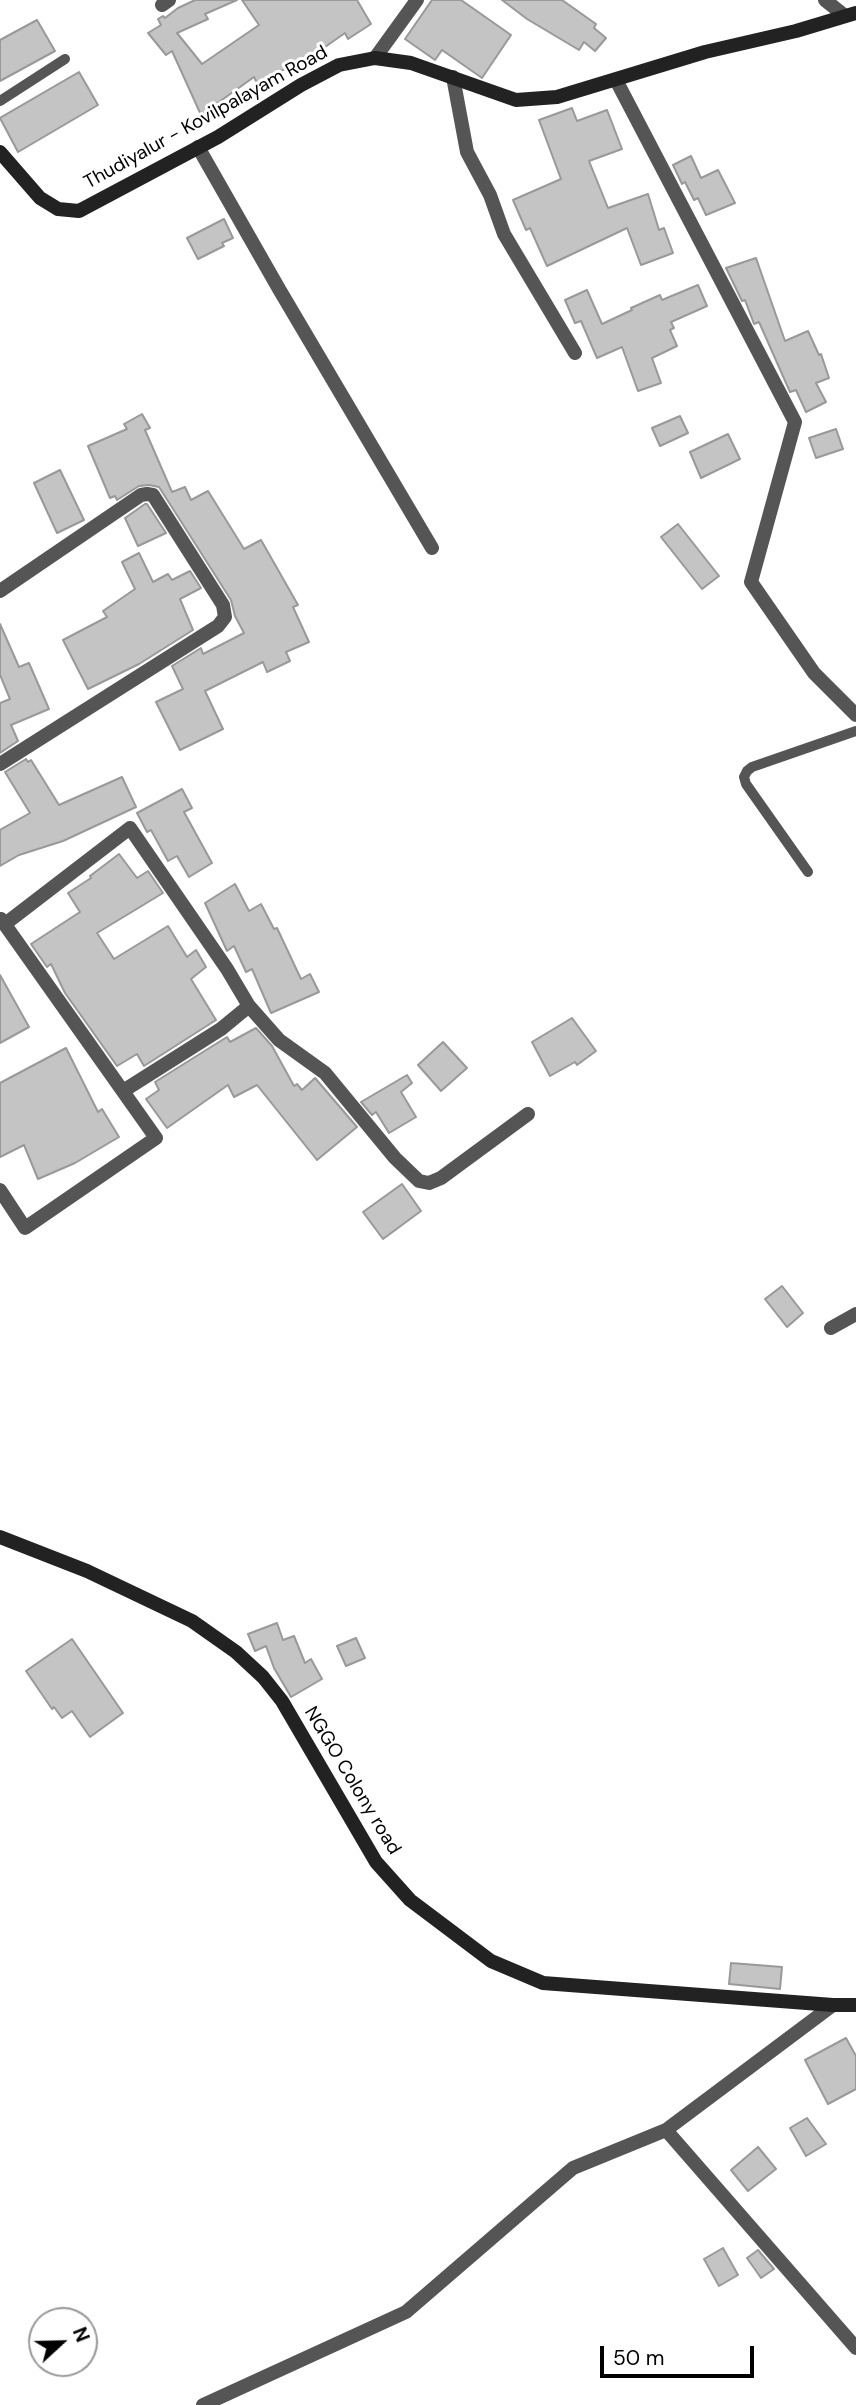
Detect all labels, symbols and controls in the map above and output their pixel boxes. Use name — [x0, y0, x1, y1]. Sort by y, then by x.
street label: Thudiyalur - Kovilpalayam Road — [80, 41, 332, 195]
street label: NGGO Colony road — [299, 1703, 405, 1859]
north arrow — [28, 2307, 98, 2377]
text: N — [67, 2324, 95, 2346]
scale bar — [604, 2332, 758, 2376]
text: 50 m — [613, 2344, 664, 2372]

